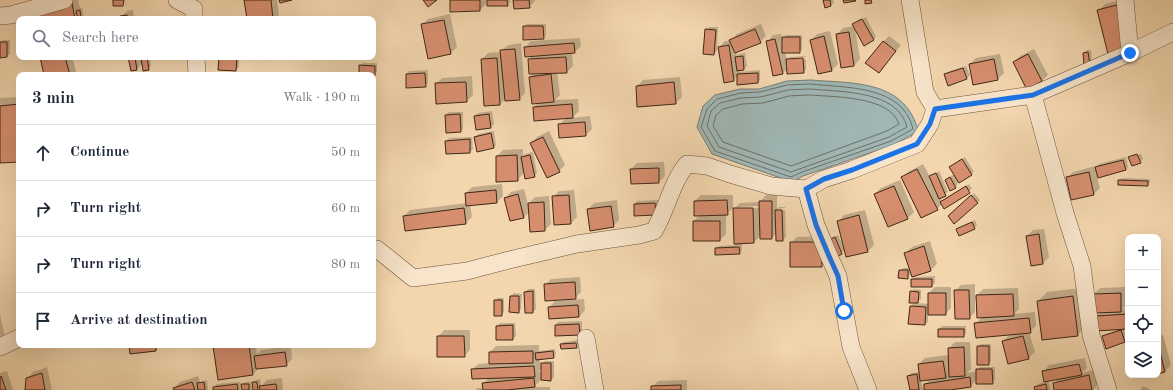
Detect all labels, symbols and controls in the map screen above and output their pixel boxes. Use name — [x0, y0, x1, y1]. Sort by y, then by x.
search box — [16, 16, 376, 60]
icon: search — [30, 27, 52, 49]
text: Search here — [62, 31, 139, 46]
route end — [1121, 44, 1139, 62]
text: 3 min — [32, 90, 75, 107]
text: Walk · 190 m — [283, 91, 360, 104]
icon: ahead — [32, 142, 54, 164]
text: Continue — [70, 145, 129, 160]
text: 50 m — [331, 146, 360, 159]
icon: right — [32, 198, 54, 220]
text: Turn right — [70, 201, 141, 216]
text: 60 m — [331, 202, 360, 215]
map controls — [1125, 234, 1161, 378]
button: + — [1125, 234, 1161, 270]
icon: right — [32, 254, 54, 276]
text: Turn right — [70, 257, 141, 272]
text: 80 m — [331, 258, 360, 271]
button: − — [1125, 270, 1161, 306]
route start — [835, 302, 853, 320]
button: locate — [1125, 306, 1161, 342]
icon: arrive — [32, 310, 54, 332]
text: Arrive at destination — [70, 313, 208, 328]
button: layers — [1125, 342, 1161, 378]

